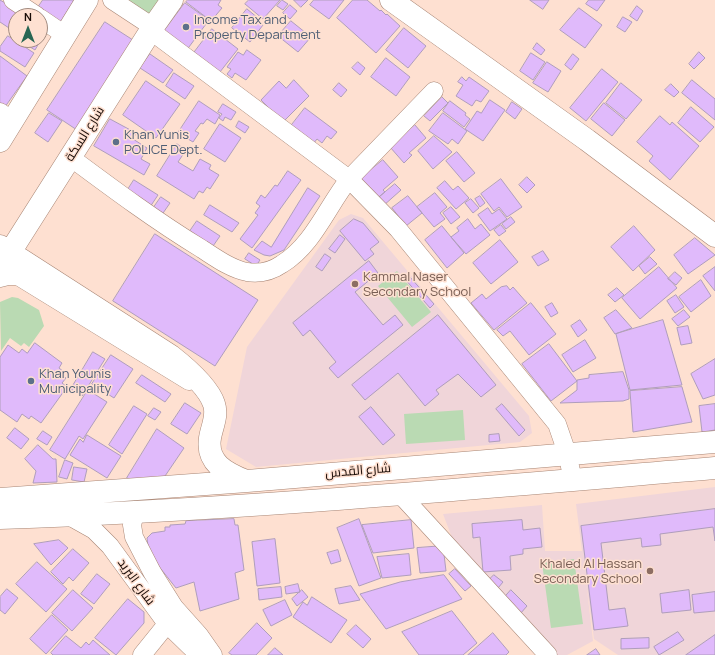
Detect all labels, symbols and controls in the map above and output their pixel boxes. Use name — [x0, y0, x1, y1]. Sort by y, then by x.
north arrow — [8, 8, 48, 48]
text: N — [24, 9, 32, 24]
place label: Income Tax and Property Department — [194, 12, 321, 43]
marker: Income Tax and Property Department — [181, 22, 191, 32]
street label: شارع السكة — [62, 104, 108, 164]
place label: Khan Yunis POLICE Dept. — [124, 127, 203, 158]
marker: Khan Yunis POLICE Dept. — [111, 137, 121, 147]
place label: Kammal Naser Secondary School — [363, 269, 471, 300]
marker: Kammal Naser Secondary School — [350, 279, 360, 289]
place label: Khan Younis Municipality — [39, 366, 111, 397]
marker: Khan Younis Municipality — [26, 376, 36, 386]
street label: شارع القدس — [325, 460, 391, 482]
street label: شارع البريد — [114, 556, 158, 608]
place label: Khaled Al Hassan Secondary School — [534, 556, 642, 587]
marker: Khaled Al Hassan Secondary School — [645, 566, 655, 576]

